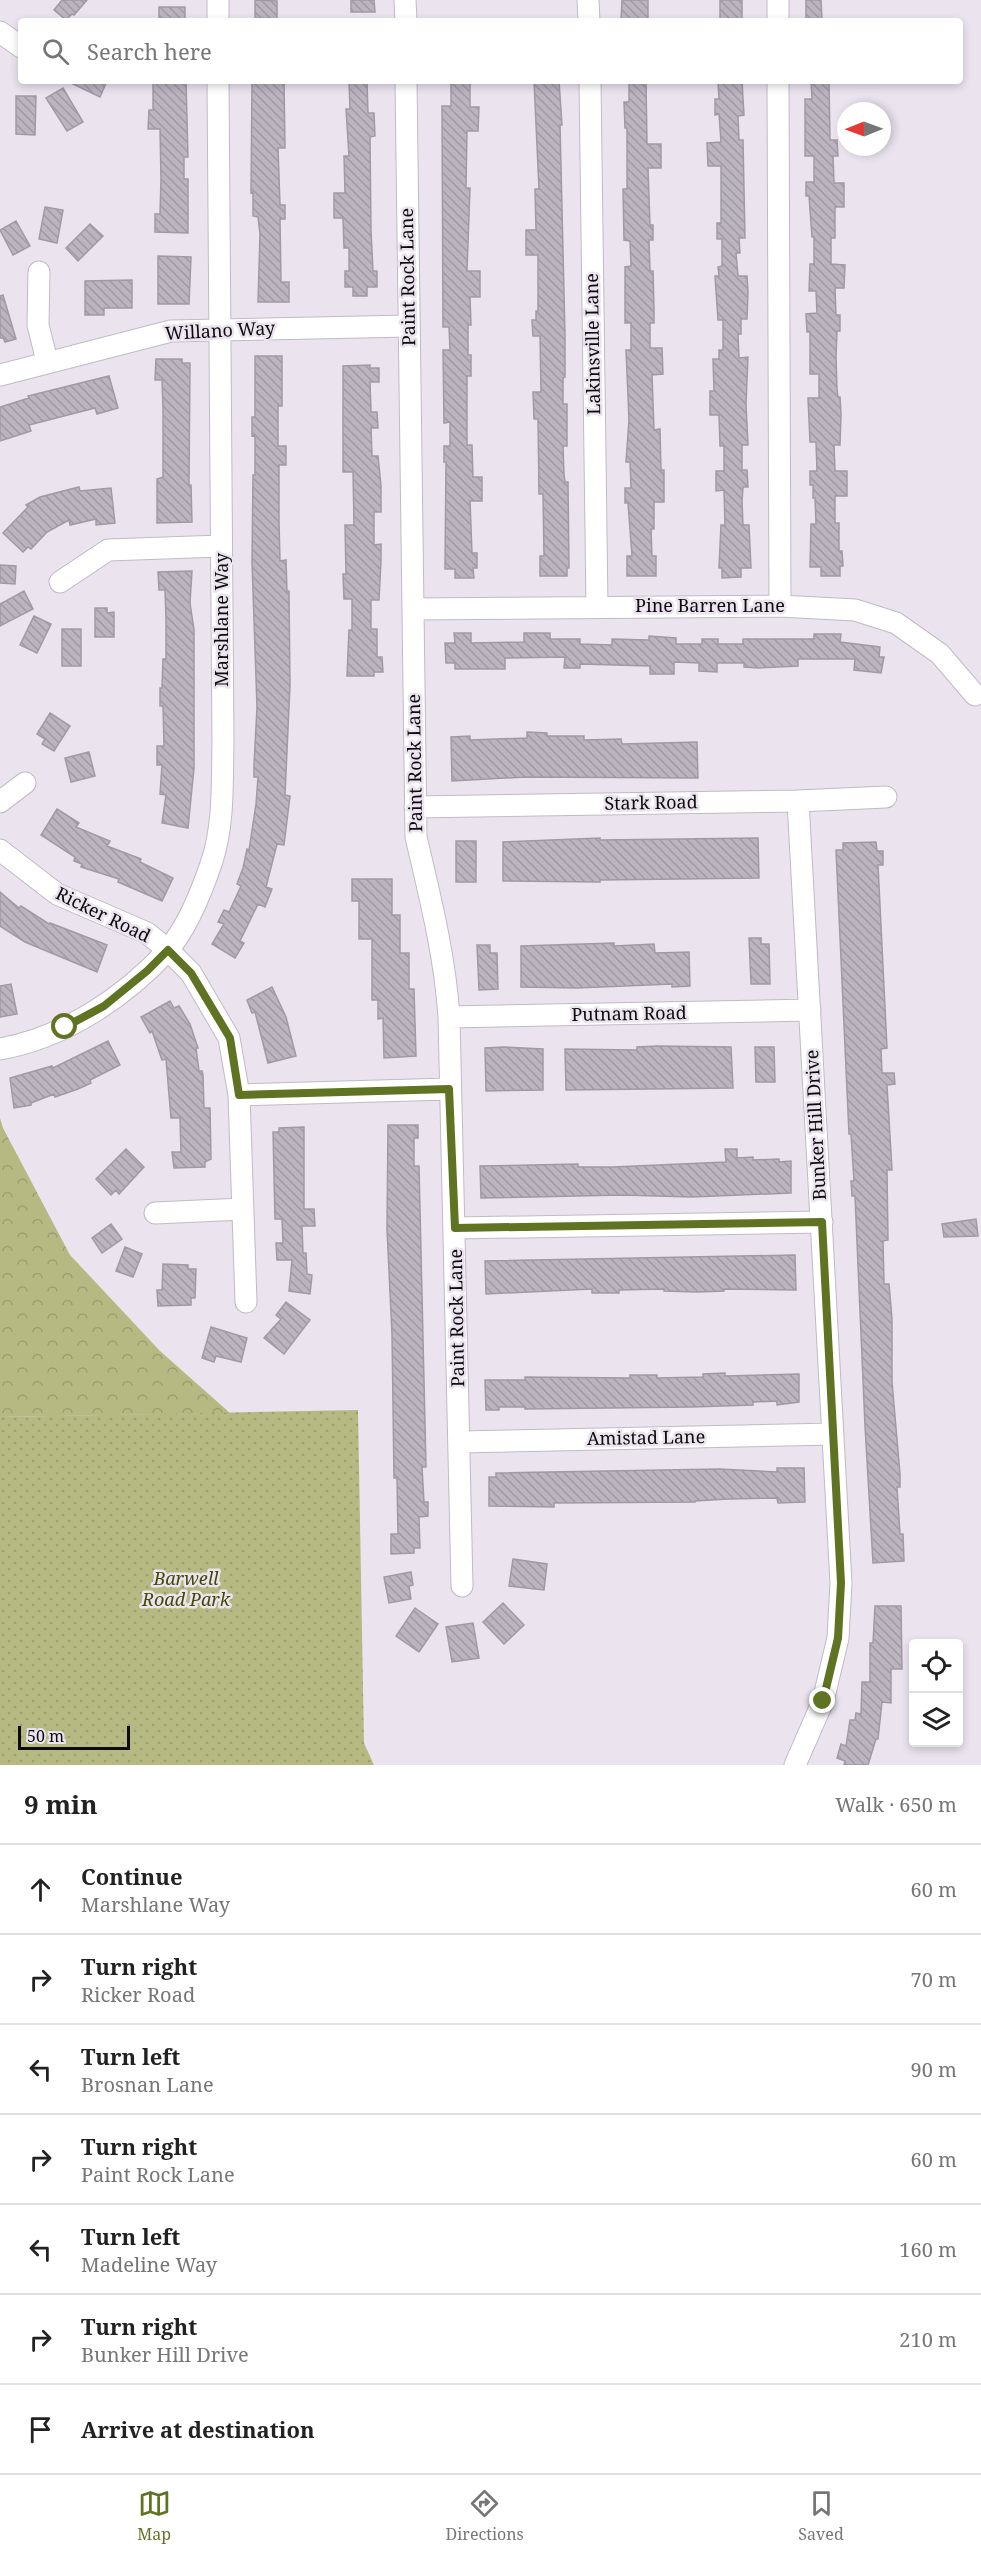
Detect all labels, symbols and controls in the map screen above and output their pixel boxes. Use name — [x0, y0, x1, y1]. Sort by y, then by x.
search box — [18, 18, 963, 84]
icon: search — [39, 35, 72, 68]
text: Search here — [87, 36, 212, 66]
north arrow — [837, 102, 891, 156]
street label: Paint Rock Lane — [394, 208, 420, 346]
street label: Lakinsville Lane — [579, 273, 605, 415]
street label: Willano Way — [164, 315, 276, 345]
street label: Marshlane Way — [209, 552, 233, 687]
street label: Pine Barren Lane — [635, 593, 785, 617]
street label: Paint Rock Lane — [401, 694, 427, 832]
street label: Stark Road — [604, 789, 698, 815]
street label: Ricker Road — [52, 881, 155, 947]
street label: Putnam Road — [571, 1000, 687, 1026]
route start — [51, 1013, 77, 1039]
street label: Bunker Hill Drive — [799, 1049, 831, 1201]
street label: Paint Rock Lane — [443, 1249, 469, 1387]
street label: Amistad Lane — [587, 1424, 705, 1450]
park label: Barwell Road Park — [141, 1566, 231, 1611]
map controls — [909, 1639, 963, 1747]
button: locate — [909, 1639, 963, 1693]
route end — [809, 1687, 835, 1713]
button: layers — [909, 1693, 963, 1747]
scale bar — [18, 1723, 130, 1750]
text: 50 m — [27, 1725, 64, 1747]
text: 9 min — [24, 1786, 98, 1822]
text: Walk · 650 m — [835, 1791, 957, 1818]
text: Continue — [81, 1861, 183, 1891]
icon: ahead — [24, 1873, 57, 1906]
text: 60 m — [911, 1876, 957, 1903]
text: Marshlane Way — [81, 1891, 230, 1918]
text: Turn right — [81, 1951, 197, 1981]
icon: right — [24, 1963, 57, 1996]
text: 70 m — [911, 1966, 957, 1993]
text: Ricker Road — [81, 1981, 195, 2008]
text: Turn left — [81, 2041, 180, 2071]
icon: left — [24, 2053, 57, 2086]
text: 90 m — [911, 2056, 957, 2083]
text: Brosnan Lane — [81, 2071, 214, 2098]
text: Turn right — [81, 2131, 197, 2161]
icon: right — [24, 2143, 57, 2176]
text: 60 m — [911, 2146, 957, 2173]
text: Paint Rock Lane — [81, 2161, 235, 2188]
text: Turn left — [81, 2221, 180, 2251]
icon: left — [24, 2233, 57, 2266]
text: 160 m — [899, 2236, 957, 2263]
text: Madeline Way — [81, 2251, 217, 2278]
text: Turn right — [81, 2311, 197, 2341]
icon: right — [24, 2323, 57, 2356]
text: 210 m — [899, 2326, 957, 2353]
text: Bunker Hill Drive — [81, 2341, 249, 2368]
icon: arrive — [24, 2413, 57, 2446]
text: Arrive at destination — [81, 2414, 315, 2444]
tab: Map — [137, 2487, 171, 2545]
tab: Directions — [446, 2487, 524, 2545]
tab: Saved — [798, 2487, 844, 2545]

